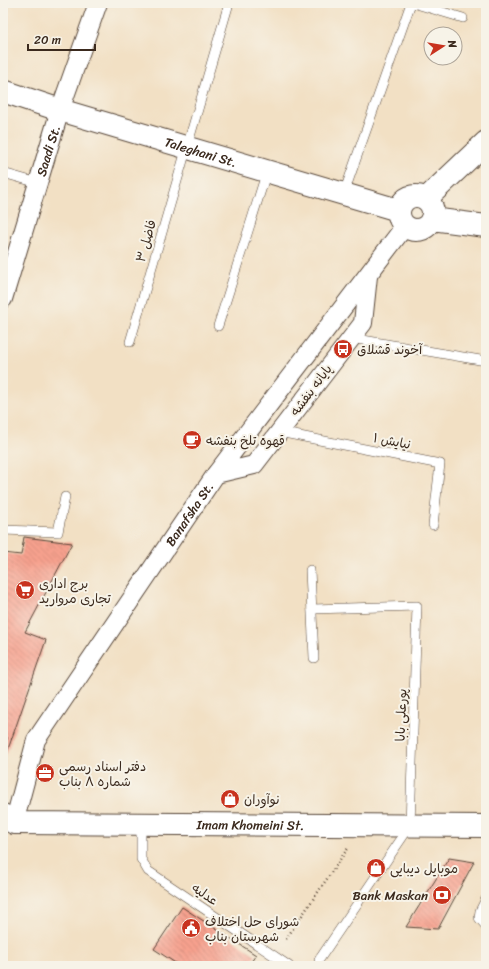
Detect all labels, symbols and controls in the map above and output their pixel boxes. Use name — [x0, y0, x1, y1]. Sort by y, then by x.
scale bar — [28, 26, 95, 52]
north arrow — [423, 26, 463, 66]
text: 20 m — [34, 29, 61, 51]
text: N — [442, 37, 462, 50]
street label: Saadi St. — [29, 122, 66, 179]
street label: Taleghani St. — [162, 130, 240, 173]
street label: فاضل ۳ — [129, 217, 163, 265]
bus stop icon: آخوند قشلاق — [332, 338, 354, 360]
place label: آخوند قشلاق — [357, 338, 423, 361]
street label: پایانه بنفشه — [284, 359, 338, 421]
street label: نیایش ۱ — [371, 426, 413, 456]
cafe icon: قهوه تلخ بنفشه — [181, 429, 203, 451]
place label: قهوه تلخ بنفشه — [206, 429, 285, 452]
street label: Banafsha St. — [159, 477, 219, 551]
place label: برج اداری تجاری مروارید — [39, 572, 111, 610]
supermarket icon: برج اداری تجاری مروارید — [14, 579, 36, 601]
street label: پورعلی بابا — [389, 688, 413, 742]
place label: دفتر اسناد رسمی شماره ۸ بناب — [59, 755, 146, 793]
office icon: دفتر اسناد رسمی شماره ۸ بناب — [34, 762, 56, 784]
shop icon: نوآوران — [219, 788, 241, 810]
place label: نوآوران — [244, 788, 279, 811]
street label: Imam Khomeini St. — [196, 813, 304, 836]
shop icon: موبایل دیبایی — [365, 857, 387, 879]
place label: موبایل دیبایی — [390, 857, 458, 880]
street label: عدلیه — [187, 877, 223, 911]
place label: Bank Maskan — [353, 884, 428, 907]
bank icon: Bank Maskan — [431, 884, 453, 906]
place label: شورای حل اختلاف شهرستان بناب — [205, 910, 299, 948]
public building icon: شورای حل اختلاف شهرستان بناب — [180, 917, 202, 939]

